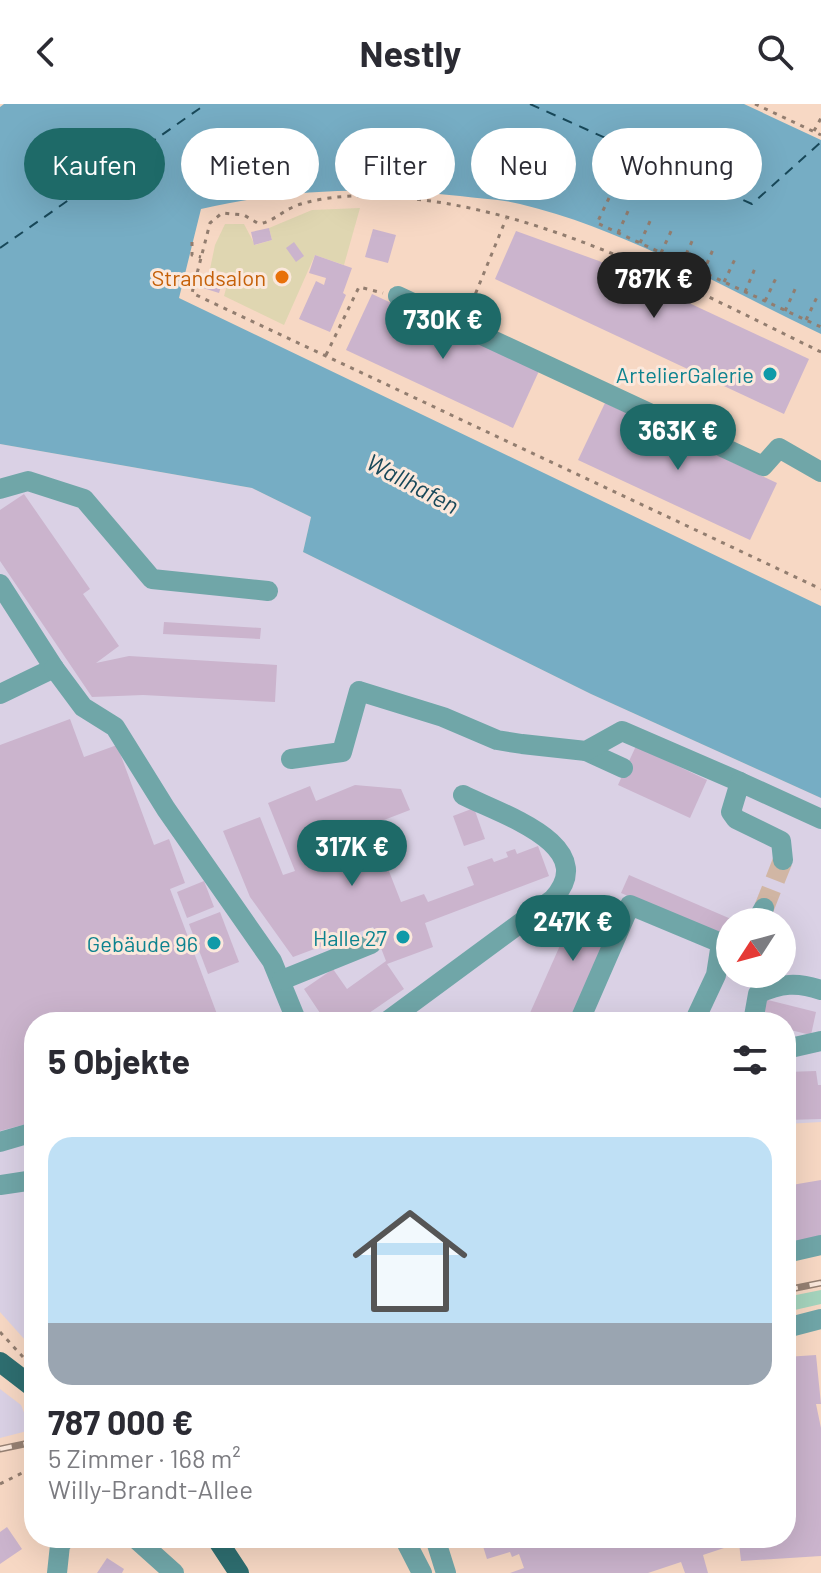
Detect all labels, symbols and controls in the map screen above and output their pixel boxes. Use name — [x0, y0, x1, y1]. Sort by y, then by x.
icon: back — [24, 30, 68, 74]
icon: search — [753, 30, 797, 74]
text: Nestly — [360, 31, 462, 74]
chip: Kaufen — [24, 128, 165, 200]
chip: Mieten — [181, 128, 319, 200]
chip: Filter — [335, 128, 455, 200]
chip: Neu — [471, 128, 576, 200]
chip: Wohnung — [592, 128, 762, 200]
pin: 787K € — [589, 252, 719, 320]
text: 787K € — [615, 262, 693, 293]
place label: Strandsalon — [151, 264, 266, 290]
marker: Strandsalon — [273, 268, 291, 286]
pin: 730K € — [378, 293, 508, 361]
text: 730K € — [403, 303, 483, 334]
place label: ArtelierGalerie — [616, 361, 754, 387]
marker: ArtelierGalerie — [761, 365, 779, 383]
pin: 363K € — [613, 404, 743, 472]
text: 363K € — [638, 414, 718, 445]
water label: Wallhafen — [362, 447, 464, 519]
pin: 317K € — [287, 820, 417, 888]
text: 317K € — [315, 830, 389, 861]
pin: 247K € — [508, 895, 638, 963]
text: 247K € — [533, 905, 613, 936]
north arrow — [716, 908, 796, 988]
map controls — [716, 908, 796, 988]
place label: Halle 27 — [313, 924, 387, 950]
marker: Halle 27 — [394, 928, 412, 946]
place label: Gebäude 96 — [87, 930, 198, 956]
marker: Gebäude 96 — [205, 934, 223, 952]
icon: filters — [728, 1038, 772, 1082]
text: 5 Objekte — [48, 1040, 190, 1081]
icon: home — [338, 1189, 482, 1333]
text: 787 000 € — [48, 1401, 193, 1442]
text: 5 Zimmer · 168 m² — [48, 1442, 241, 1473]
text: Willy-Brandt-Allee — [48, 1473, 253, 1504]

